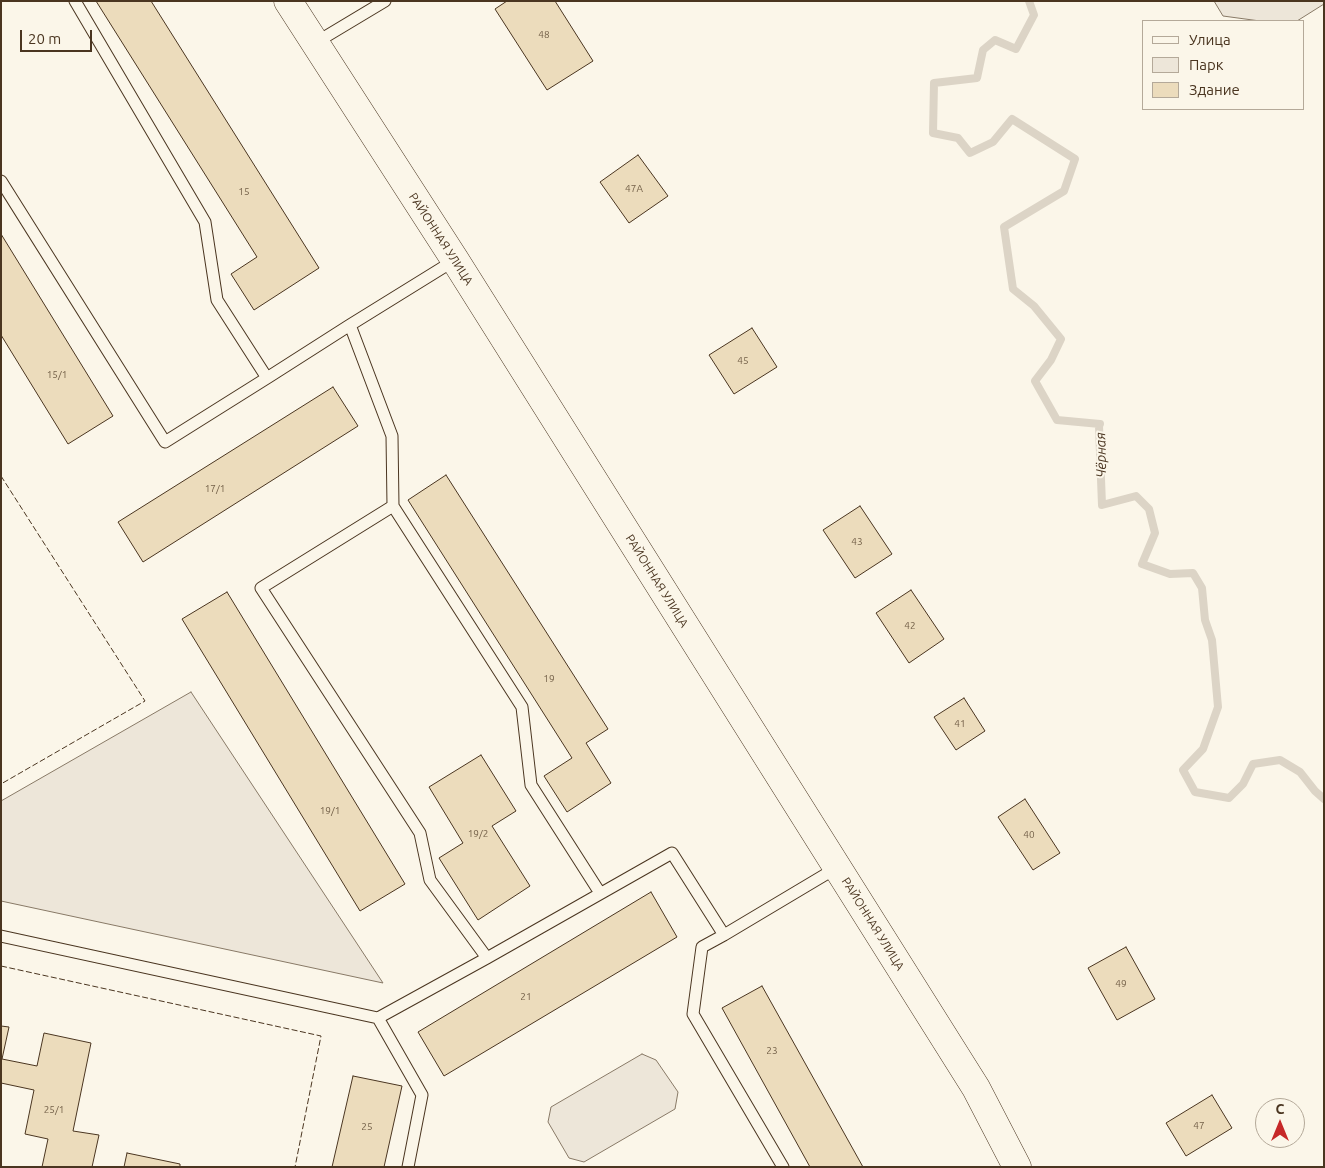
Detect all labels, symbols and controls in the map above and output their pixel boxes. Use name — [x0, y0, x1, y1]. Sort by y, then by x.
scale bar — [22, 20, 95, 52]
legend — [1142, 20, 1305, 110]
house number: 48 — [538, 29, 550, 41]
text: 20 m — [28, 30, 61, 47]
text: Улица — [1189, 31, 1231, 48]
text: Парк — [1189, 56, 1224, 73]
text: Здание — [1189, 81, 1240, 98]
house number: 47А — [625, 183, 643, 195]
house number: 15 — [238, 186, 250, 198]
street label: РАЙОННАЯ УЛИЦА — [406, 190, 476, 288]
house number: 45 — [737, 355, 749, 367]
house number: 15/1 — [47, 369, 67, 381]
water label: Чёрная — [1092, 432, 1110, 478]
house number: 17/1 — [205, 483, 225, 495]
street label: РАЙОННАЯ УЛИЦА — [623, 532, 691, 630]
house number: 43 — [851, 536, 863, 548]
house number: 42 — [904, 620, 916, 632]
house number: 19 — [543, 673, 555, 685]
house number: 41 — [954, 718, 966, 730]
house number: 19/1 — [320, 805, 340, 817]
house number: 19/2 — [468, 828, 488, 840]
house number: 40 — [1023, 829, 1035, 841]
street label: РАЙОННАЯ УЛИЦА — [839, 875, 907, 973]
house number: 49 — [1115, 978, 1127, 990]
house number: 21 — [520, 991, 532, 1003]
house number: 23 — [766, 1045, 778, 1057]
north arrow — [1255, 1098, 1305, 1148]
text: С — [1276, 1101, 1284, 1117]
house number: 25/1 — [44, 1104, 64, 1116]
house number: 47 — [1193, 1120, 1205, 1132]
house number: 25 — [361, 1121, 373, 1133]

